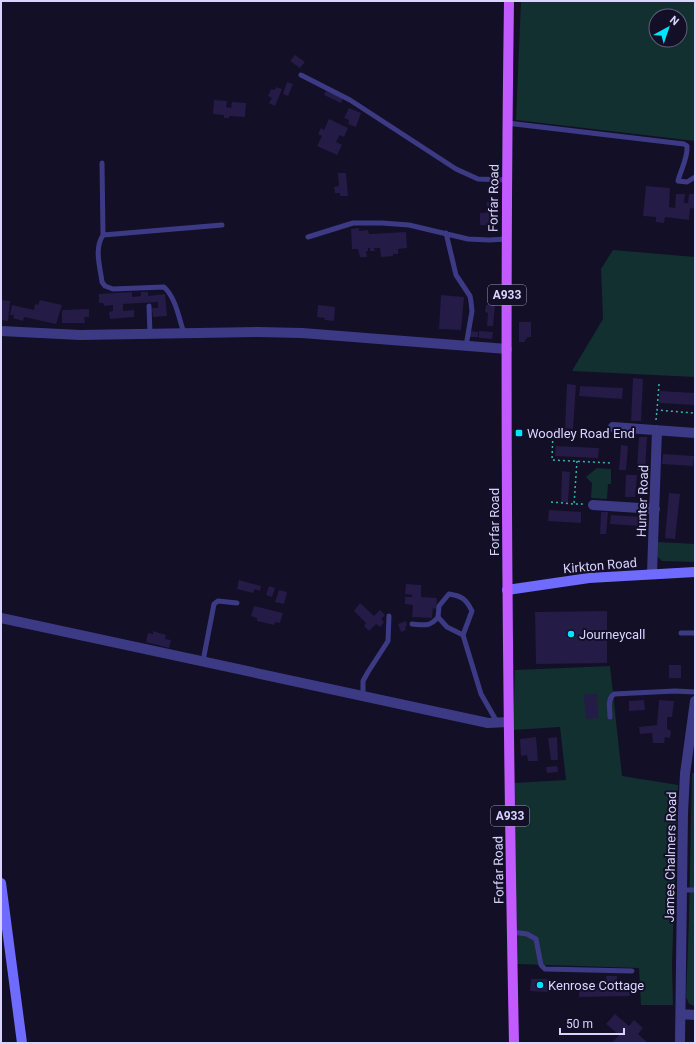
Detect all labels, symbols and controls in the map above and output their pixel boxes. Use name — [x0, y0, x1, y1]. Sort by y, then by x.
north arrow — [648, 8, 688, 48]
text: N — [667, 13, 681, 28]
street label: Forfar Road — [485, 164, 502, 232]
road number: A933 — [488, 285, 526, 305]
place label: Woodley Road End — [527, 426, 635, 441]
marker: Woodley Road End — [514, 428, 524, 438]
street label: Hunter Road — [634, 465, 651, 537]
street label: Forfar Road — [487, 488, 502, 556]
street label: Kirkton Road — [562, 555, 638, 576]
place label: Journeycall — [579, 627, 645, 642]
marker: Journeycall — [566, 629, 576, 639]
street label: James Chalmers Road — [662, 791, 679, 923]
road number: A933 — [491, 806, 529, 826]
street label: Forfar Road — [490, 836, 507, 904]
place label: Kenrose Cottage — [548, 978, 644, 993]
marker: Kenrose Cottage — [535, 980, 545, 990]
scale bar — [560, 1010, 624, 1036]
text: 50 m — [566, 1017, 593, 1031]

